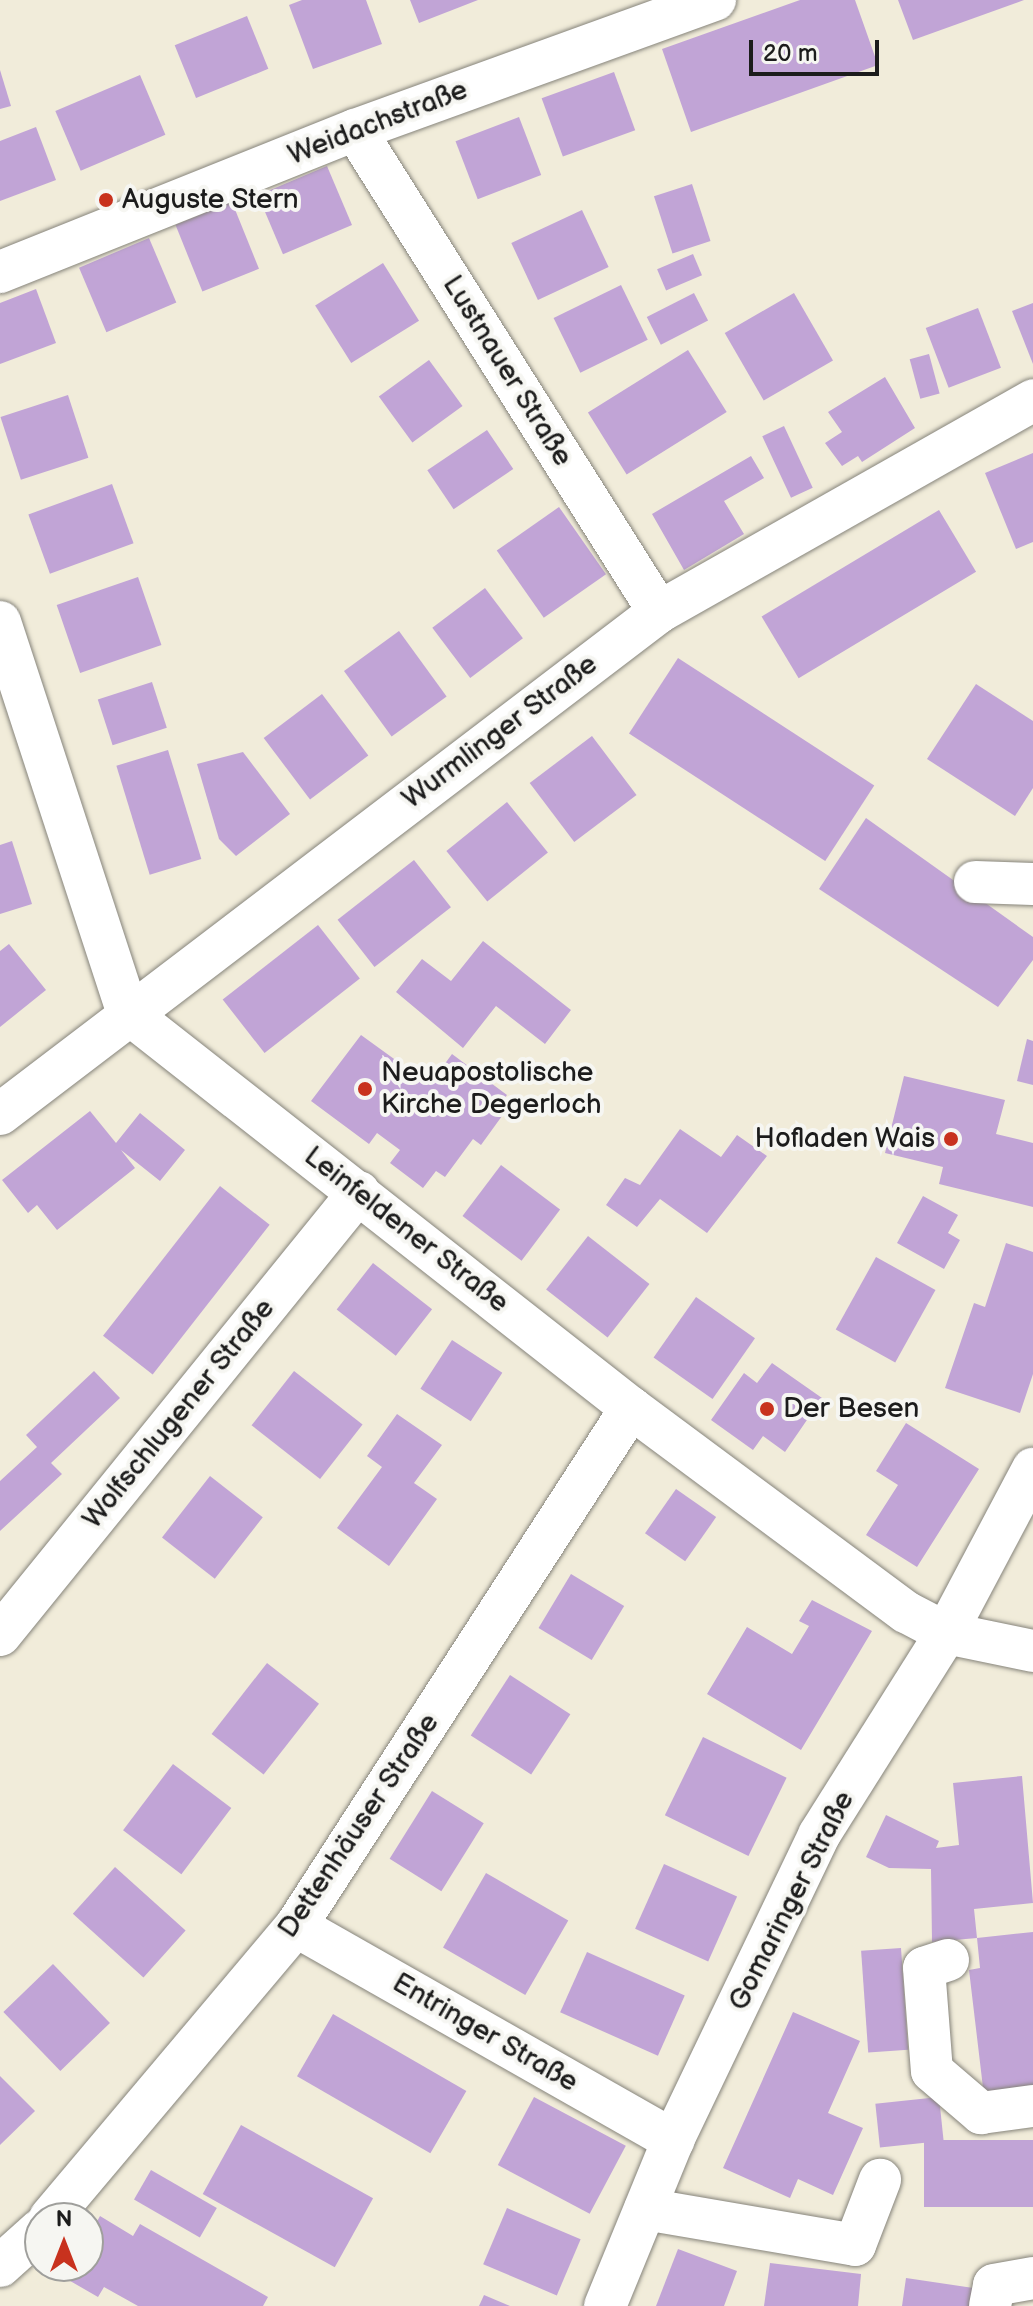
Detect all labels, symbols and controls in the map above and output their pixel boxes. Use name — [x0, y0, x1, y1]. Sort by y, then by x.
scale bar — [753, 24, 883, 74]
text: 20 m — [763, 39, 818, 68]
street label: Weidachstraße — [284, 73, 472, 173]
place label: Auguste Stern — [122, 183, 299, 217]
marker: Auguste Stern — [97, 191, 115, 209]
street label: Lustnauer Straße — [435, 269, 579, 473]
street label: Wurmlinger Straße — [396, 648, 604, 816]
place label: Neuapostolische Kirche Degerloch — [381, 1056, 602, 1122]
marker: Neuapostolische Kirche Degerloch — [356, 1080, 374, 1098]
place label: Hofladen Wais — [753, 1122, 935, 1156]
marker: Hofladen Wais — [942, 1130, 960, 1148]
street label: Leinfeldener Straße — [297, 1140, 515, 1320]
street label: Wolfschlugener Straße — [76, 1292, 282, 1536]
place label: Der Besen — [783, 1392, 919, 1426]
marker: Der Besen — [758, 1400, 776, 1418]
street label: Dettenhäuser Straße — [271, 1707, 447, 1945]
street label: Gomaringer Straße — [722, 1786, 862, 2016]
street label: Entringer Straße — [386, 1966, 584, 2100]
north arrow — [24, 2202, 104, 2282]
text: N — [56, 2206, 72, 2233]

